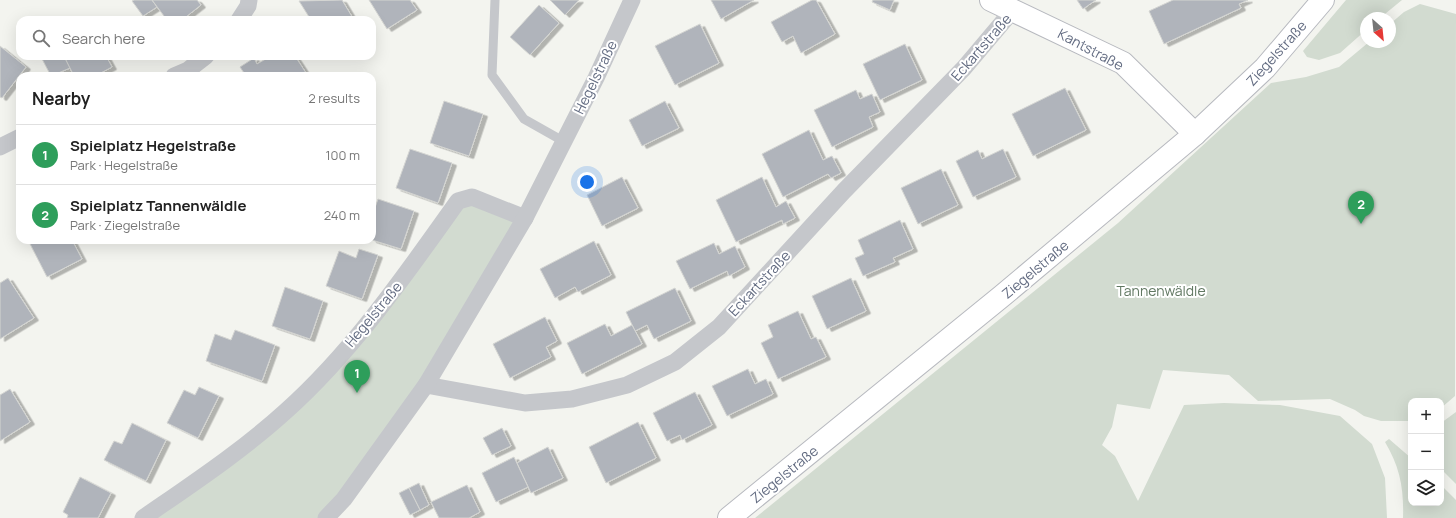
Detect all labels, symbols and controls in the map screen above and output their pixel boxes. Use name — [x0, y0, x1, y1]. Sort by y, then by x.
street label: Eckartstraße — [947, 9, 1015, 85]
north arrow — [1360, 12, 1396, 48]
search box — [16, 16, 376, 60]
street label: Ziegelstraße — [1242, 16, 1310, 90]
street label: Kantstraße — [1055, 24, 1127, 74]
icon: search — [30, 27, 52, 49]
text: Search here — [62, 28, 145, 49]
street label: Hegelstraße — [569, 37, 621, 117]
text: Nearby — [32, 87, 90, 110]
text: 2 results — [308, 89, 360, 107]
text: Spielplatz Hegelstraße — [70, 135, 236, 156]
text: 1 — [42, 146, 48, 164]
text: 100 m — [325, 146, 360, 164]
text: Park · Hegelstraße — [70, 156, 178, 174]
your location — [577, 172, 597, 192]
pin: 2 — [1348, 191, 1374, 224]
text: Spielplatz Tannenwäldle — [70, 195, 247, 216]
text: 2 — [41, 206, 49, 224]
text: 240 m — [324, 206, 360, 224]
text: Park · Ziegelstraße — [70, 216, 180, 234]
street label: Ziegelstraße — [998, 235, 1072, 303]
street label: Eckartstraße — [724, 246, 794, 320]
street label: Hegelstraße — [340, 277, 406, 351]
park label: Tannenwäldle — [1116, 281, 1206, 300]
pin: 1 — [344, 360, 370, 393]
map controls — [1408, 398, 1444, 506]
button: + — [1408, 398, 1444, 434]
button: − — [1408, 434, 1444, 470]
street label: Ziegelstraße — [746, 441, 822, 507]
button: layers — [1408, 470, 1444, 506]

